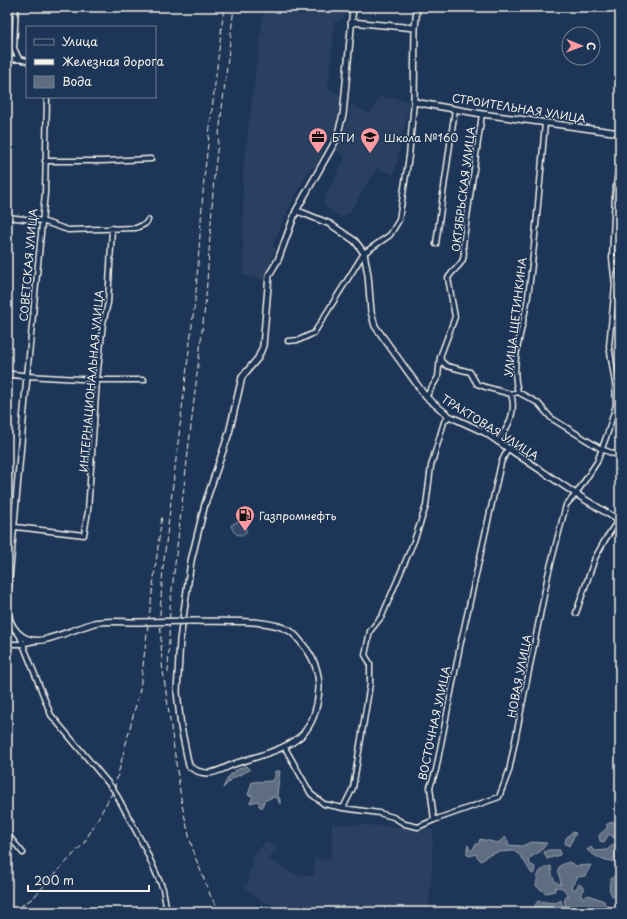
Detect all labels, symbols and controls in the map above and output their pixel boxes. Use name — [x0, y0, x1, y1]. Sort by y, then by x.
legend — [26, 26, 156, 98]
north arrow — [561, 26, 601, 66]
text: Улица — [62, 32, 98, 50]
text: С — [583, 42, 600, 50]
text: Железная дорога — [62, 52, 165, 70]
text: Вода — [62, 72, 92, 90]
street label: СТРОИТЕЛЬНАЯ УЛИЦА — [451, 89, 588, 127]
street label: ОКТЯБРЬСКАЯ УЛИЦА — [447, 125, 479, 253]
office icon: БТИ — [307, 126, 329, 154]
school or university icon: Школа №160 — [359, 126, 381, 154]
place label: БТИ — [332, 129, 355, 146]
place label: Школа №160 — [384, 129, 458, 146]
street label: СОВЕТСКАЯ УЛИЦА — [15, 207, 41, 322]
street label: УЛИЦА ЩЕТИНКИНА — [499, 256, 531, 378]
street label: ИНТЕРНАЦИОНАЛЬНАЯ УЛИЦА — [75, 289, 107, 473]
street label: ТРАКТОВАЯ УЛИЦА — [438, 390, 543, 464]
fuel station icon: Газпромнефть — [234, 504, 256, 532]
place label: Газпромнефть — [259, 507, 336, 524]
street label: НОВАЯ УЛИЦА — [503, 632, 536, 719]
street label: ВОСТОЧНАЯ УЛИЦА — [414, 664, 455, 782]
scale bar — [28, 867, 149, 893]
text: 200 m — [34, 871, 74, 889]

